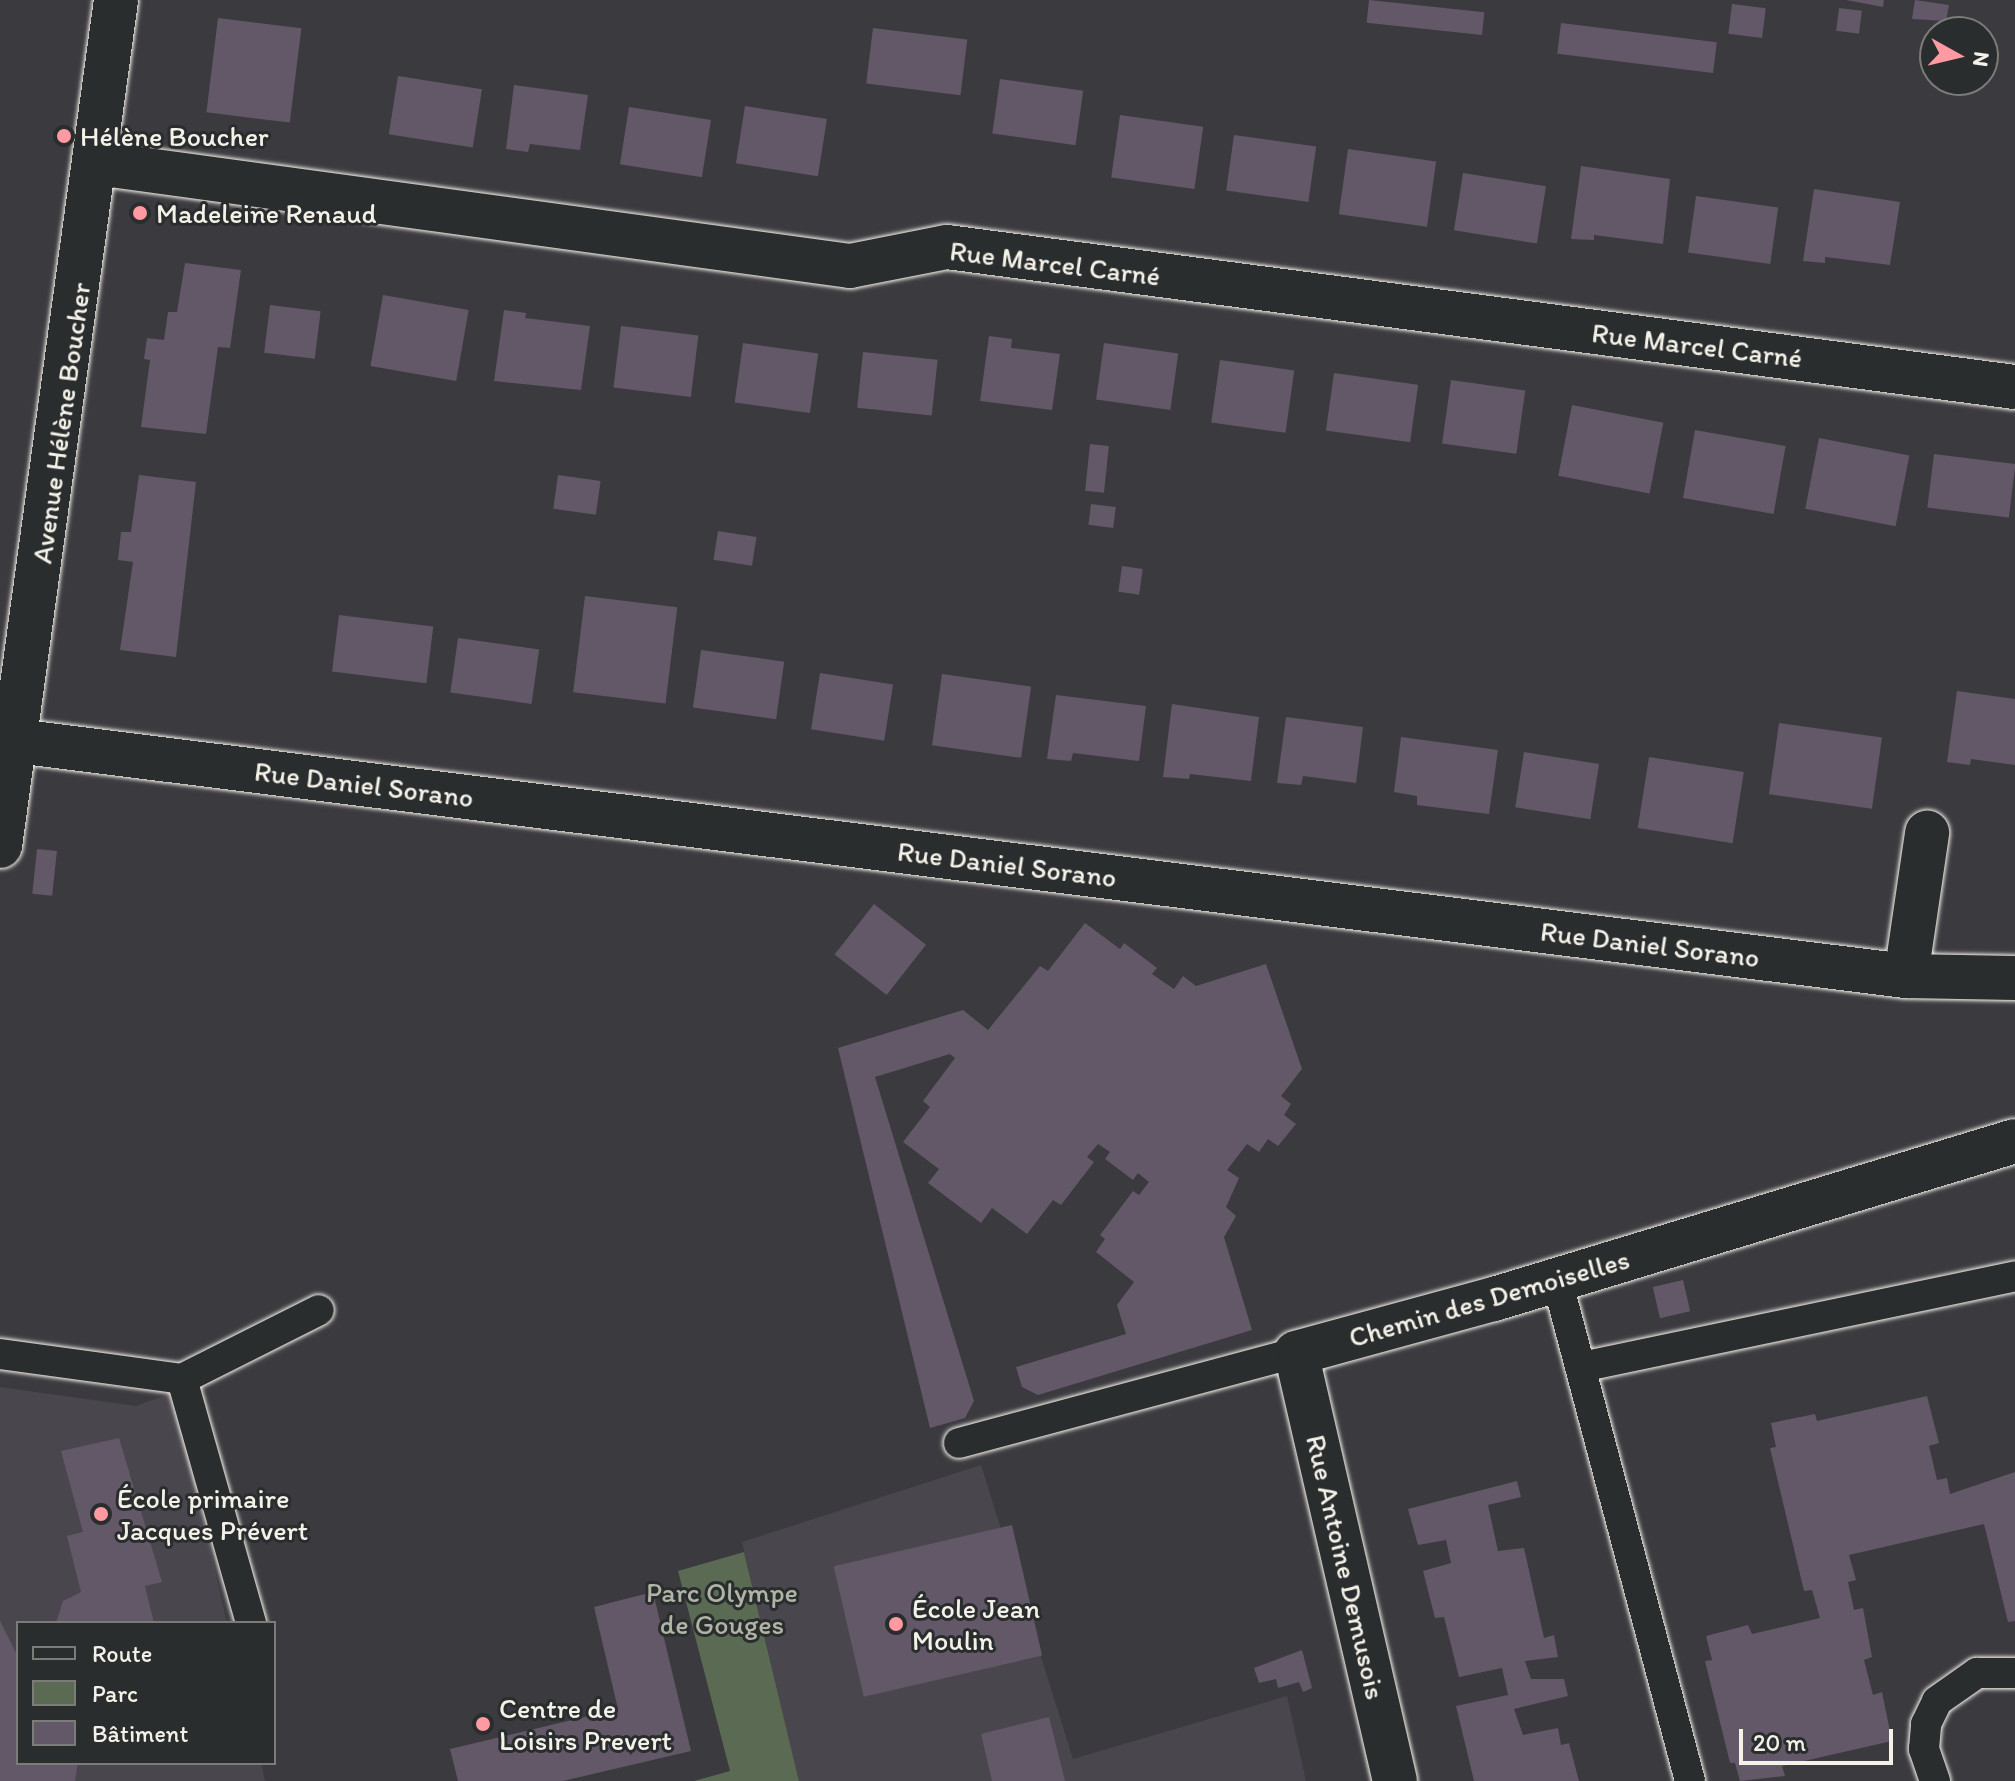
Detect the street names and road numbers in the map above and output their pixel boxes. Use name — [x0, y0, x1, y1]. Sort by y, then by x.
street label: Rue Marcel Carné — [948, 233, 1162, 293]
street label: Avenue Hélène Boucher — [25, 281, 97, 565]
street label: Rue Marcel Carné — [1590, 315, 1804, 375]
street label: Rue Daniel Sorano — [253, 754, 475, 814]
street label: Rue Daniel Sorano — [896, 834, 1118, 894]
street label: Rue Daniel Sorano — [1539, 914, 1761, 974]
street label: Chemin des Demoiselles — [1345, 1242, 1633, 1354]
street label: Rue Antoine Demusois — [1299, 1431, 1393, 1703]

